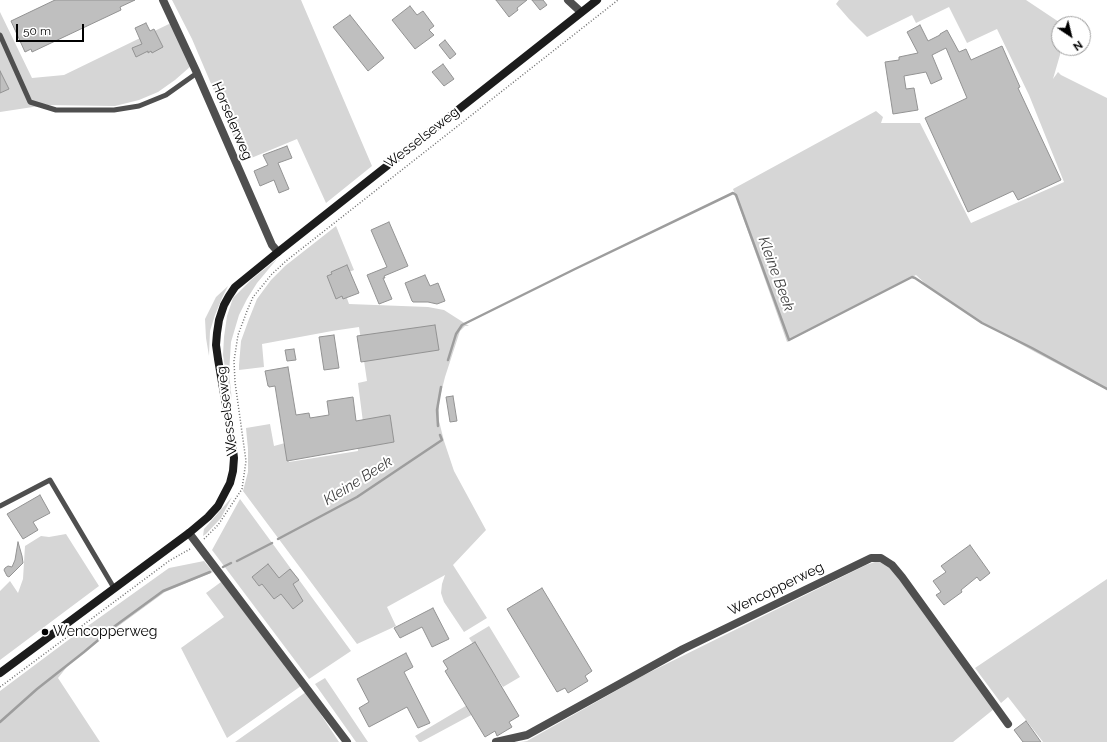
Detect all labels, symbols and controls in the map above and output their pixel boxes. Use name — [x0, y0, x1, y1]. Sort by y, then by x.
scale bar — [18, 16, 86, 42]
north arrow — [1051, 16, 1091, 56]
text: 50 m — [23, 24, 51, 38]
text: N — [1070, 38, 1085, 53]
street label: Horselerweg — [208, 79, 256, 163]
street label: Wesselseweg — [381, 104, 463, 172]
water label: Kleine Beek — [754, 234, 798, 314]
street label: Wesselseweg — [213, 365, 241, 457]
water label: Kleine Beek — [320, 453, 396, 509]
street label: Wencopperweg — [725, 559, 827, 619]
place label: Wencopperweg — [53, 624, 157, 640]
marker: Wencopperweg — [40, 627, 50, 637]

